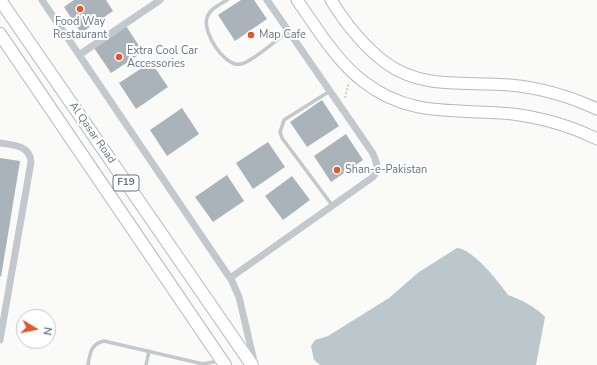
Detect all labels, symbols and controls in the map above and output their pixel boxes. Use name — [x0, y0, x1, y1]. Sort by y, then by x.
marker: Food Way Restaurant — [75, 4, 85, 14]
place label: Food Way Restaurant — [53, 15, 107, 41]
place label: Map Cafe — [259, 28, 306, 42]
marker: Map Cafe — [246, 30, 256, 40]
place label: Extra Cool Car Accessories — [127, 44, 198, 70]
marker: Extra Cool Car Accessories — [114, 52, 124, 62]
street label: Al Qasar Road — [66, 100, 118, 166]
place label: Shan-e-Pakistan — [345, 163, 427, 177]
marker: Shan-e-Pakistan — [332, 165, 342, 175]
road number: F19 — [113, 175, 139, 191]
north arrow — [16, 309, 56, 349]
text: N — [39, 326, 55, 336]

